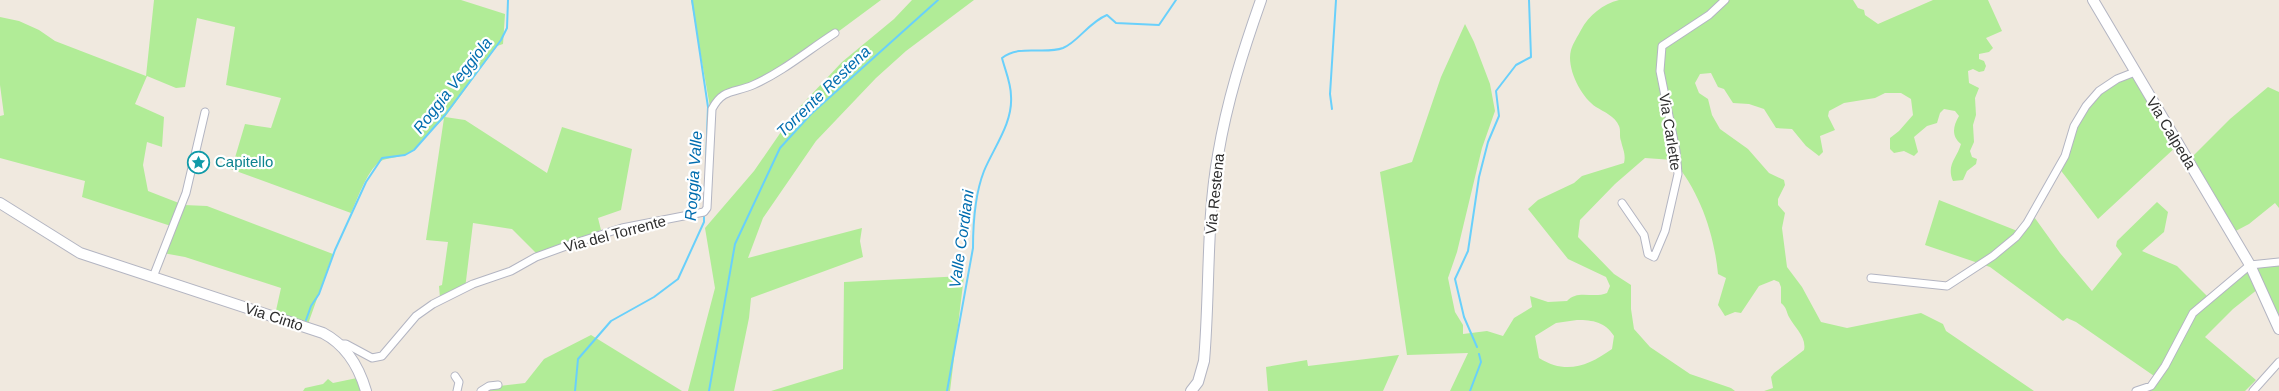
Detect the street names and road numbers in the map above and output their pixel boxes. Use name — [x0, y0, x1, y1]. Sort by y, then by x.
street label: Via Carlette — [1656, 92, 1685, 172]
street label: Via Calpeda — [2143, 93, 2200, 173]
street label: Via Restena — [1202, 152, 1227, 235]
street label: Via del Torrente — [562, 212, 668, 255]
street label: Via Cinto — [243, 299, 306, 334]

